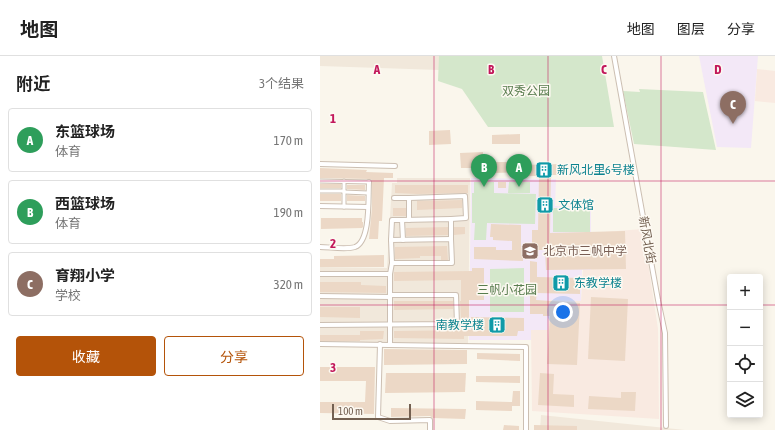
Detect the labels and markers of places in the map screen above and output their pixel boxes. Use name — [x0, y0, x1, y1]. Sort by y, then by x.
pin: C — [720, 91, 746, 124]
pin: B — [471, 154, 497, 187]
pin: A — [506, 154, 532, 187]
building icon: 新风北里6号楼 — [534, 160, 554, 180]
place label: 新风北里6号楼 — [557, 163, 635, 177]
building icon: 文体馆 — [535, 195, 555, 215]
place label: 文体馆 — [558, 198, 594, 212]
school or university icon: 北京市三帆中学 — [520, 241, 540, 261]
place label: 北京市三帆中学 — [543, 244, 627, 258]
building icon: 东教学楼 — [551, 273, 571, 293]
place label: 东教学楼 — [574, 276, 622, 290]
building icon: 南教学楼 — [487, 315, 507, 335]
place label: 南教学楼 — [436, 318, 484, 332]

